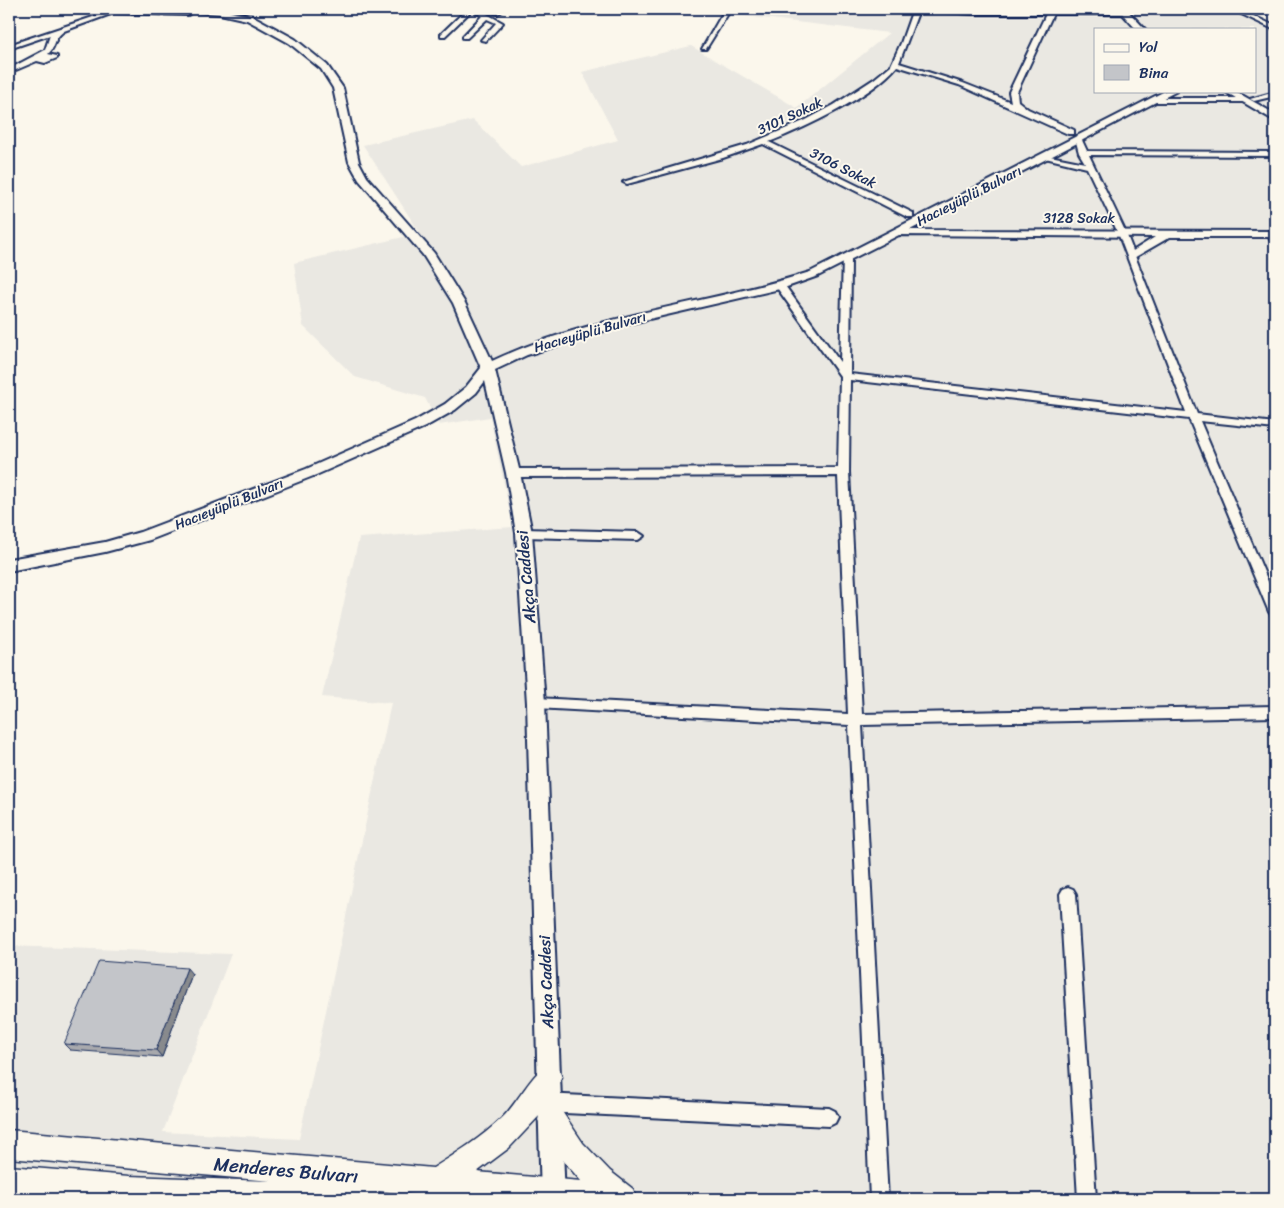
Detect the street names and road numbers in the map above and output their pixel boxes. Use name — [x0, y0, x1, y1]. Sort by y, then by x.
street label: 3101 Sokak — [753, 90, 828, 142]
street label: 3106 Sokak — [805, 141, 881, 196]
street label: Hacıeyüplü Bulvarı — [912, 159, 1026, 233]
street label: 3128 Sokak — [1043, 206, 1115, 231]
street label: Hacıeyüplü Bulvarı — [531, 304, 649, 360]
street label: Hacıeyüplü Bulvarı — [171, 471, 287, 537]
street label: Akça Caddesi — [507, 529, 545, 626]
street label: Akça Caddesi — [530, 934, 562, 1030]
street label: Menderes Bulvarı — [212, 1147, 360, 1193]

